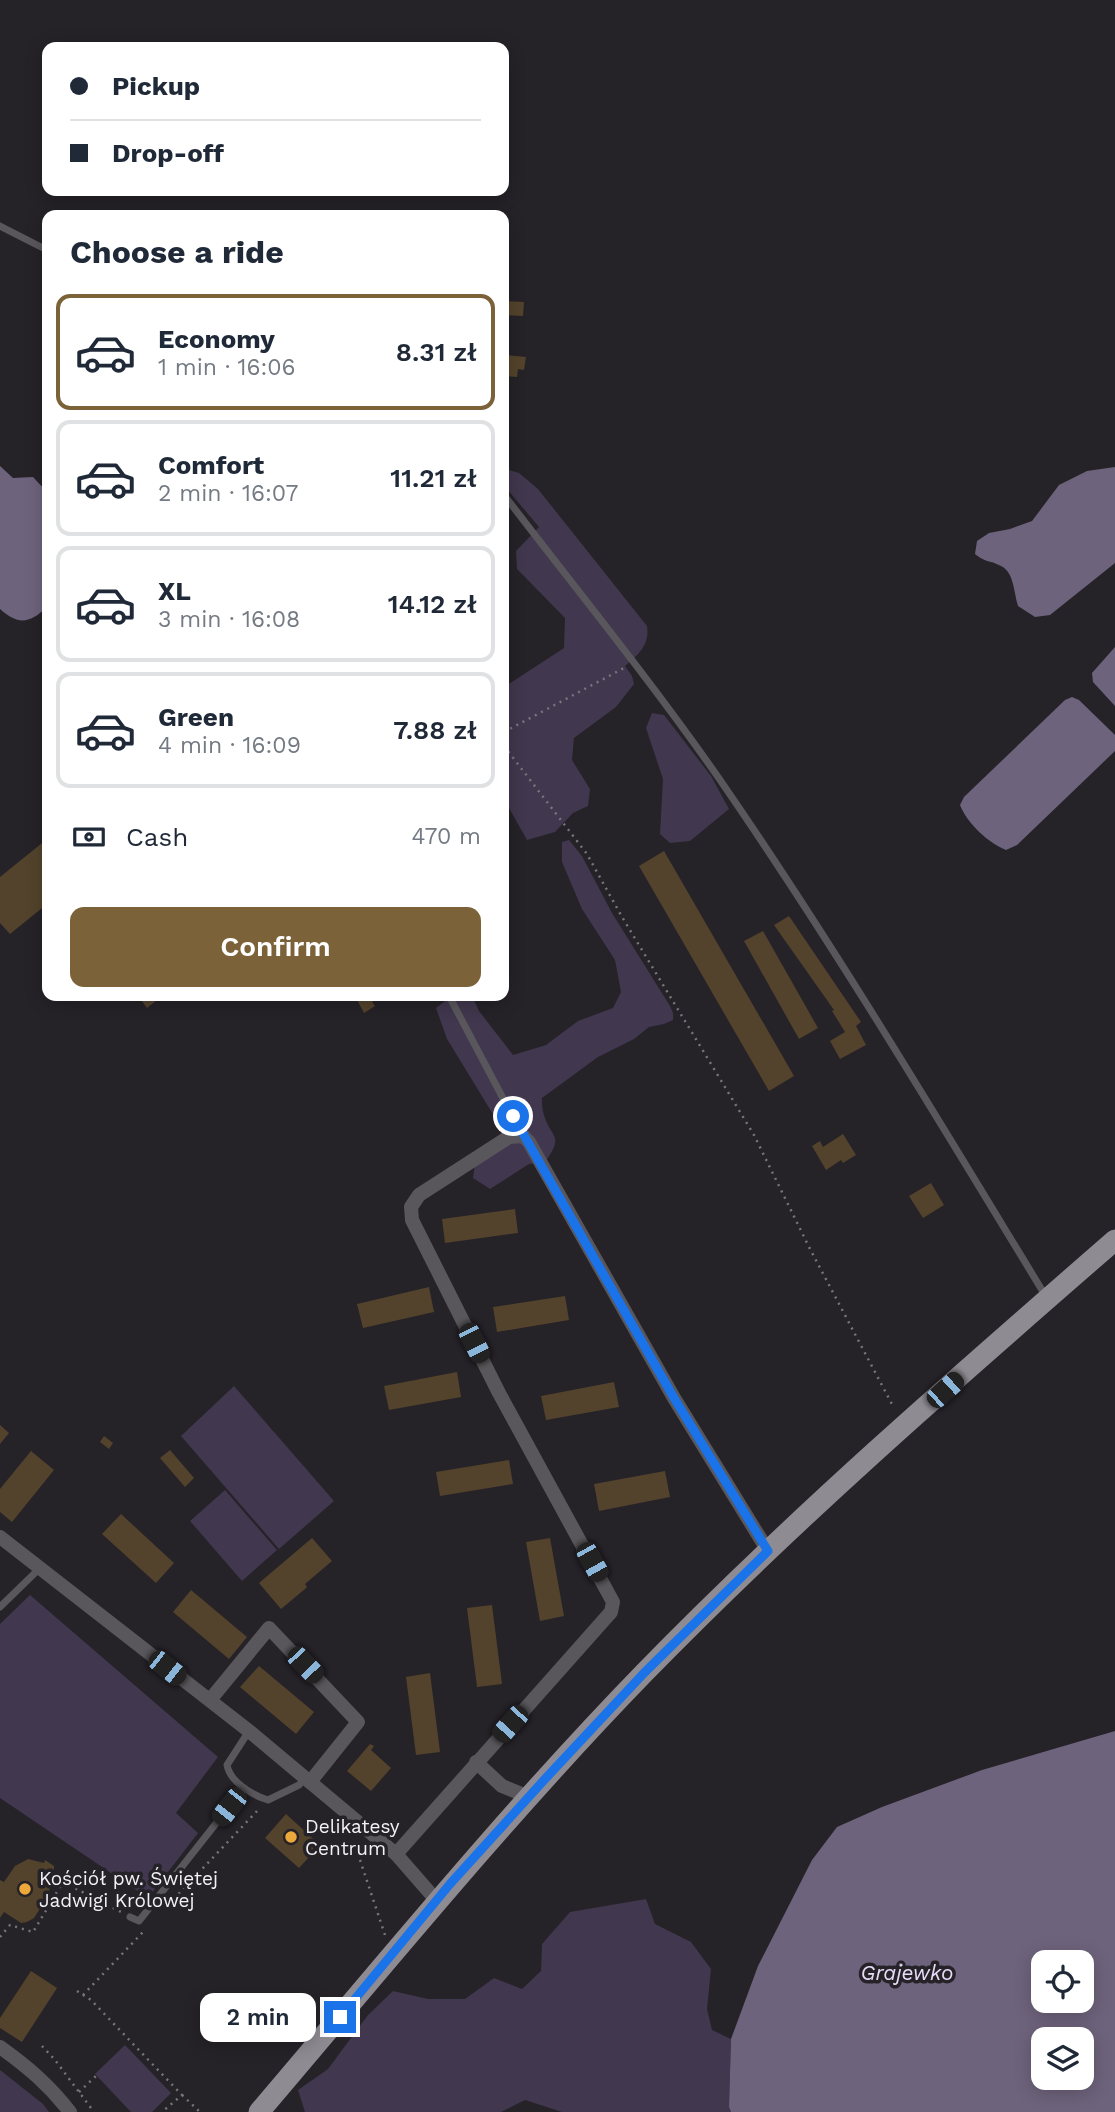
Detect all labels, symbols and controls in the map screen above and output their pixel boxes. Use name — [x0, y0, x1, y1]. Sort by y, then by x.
text: Pickup — [112, 71, 200, 101]
text: Drop-off — [112, 138, 224, 168]
text: Choose a ride — [70, 233, 284, 271]
icon: car — [74, 321, 137, 384]
text: Economy — [158, 324, 275, 354]
text: 8.31 zł — [396, 337, 477, 367]
text: 1 min · 16:06 — [158, 354, 296, 381]
icon: car — [74, 447, 137, 510]
text: Comfort — [158, 450, 264, 480]
text: 11.21 zł — [390, 463, 477, 493]
text: 2 min · 16:07 — [158, 480, 298, 507]
icon: car — [74, 573, 137, 636]
text: XL — [158, 576, 191, 606]
text: 14.12 zł — [388, 589, 477, 619]
text: 3 min · 16:08 — [158, 606, 300, 633]
icon: car — [74, 699, 137, 762]
text: Green — [158, 702, 234, 732]
text: 7.88 zł — [393, 715, 477, 745]
text: 4 min · 16:09 — [158, 732, 301, 759]
icon: cash — [70, 818, 108, 856]
text: Cash — [126, 822, 188, 852]
text: 470 m — [412, 823, 481, 850]
button: Confirm — [70, 907, 481, 987]
route start — [497, 1100, 529, 1132]
car — [456, 1320, 493, 1366]
car — [923, 1368, 968, 1412]
car — [573, 1539, 612, 1585]
car — [283, 1643, 328, 1687]
car — [144, 1647, 191, 1689]
car — [489, 1701, 532, 1747]
car — [208, 1784, 251, 1830]
place label: Delikatesy Centrum — [305, 1815, 400, 1860]
marker: Delikatesy Centrum — [283, 1829, 299, 1845]
place label: Kościół pw. Świętej Jadwigi Królowej — [39, 1867, 218, 1912]
marker: Kościół pw. Świętej Jadwigi Królowej — [17, 1881, 33, 1897]
map controls — [1031, 1950, 1094, 2090]
button: locate — [1031, 1950, 1094, 2013]
water label: Grajewko — [861, 1960, 953, 1985]
callout: 2 min — [200, 1993, 316, 2042]
route end — [324, 2001, 356, 2033]
text: 2 min — [226, 2004, 290, 2031]
button: layers — [1031, 2027, 1094, 2090]

